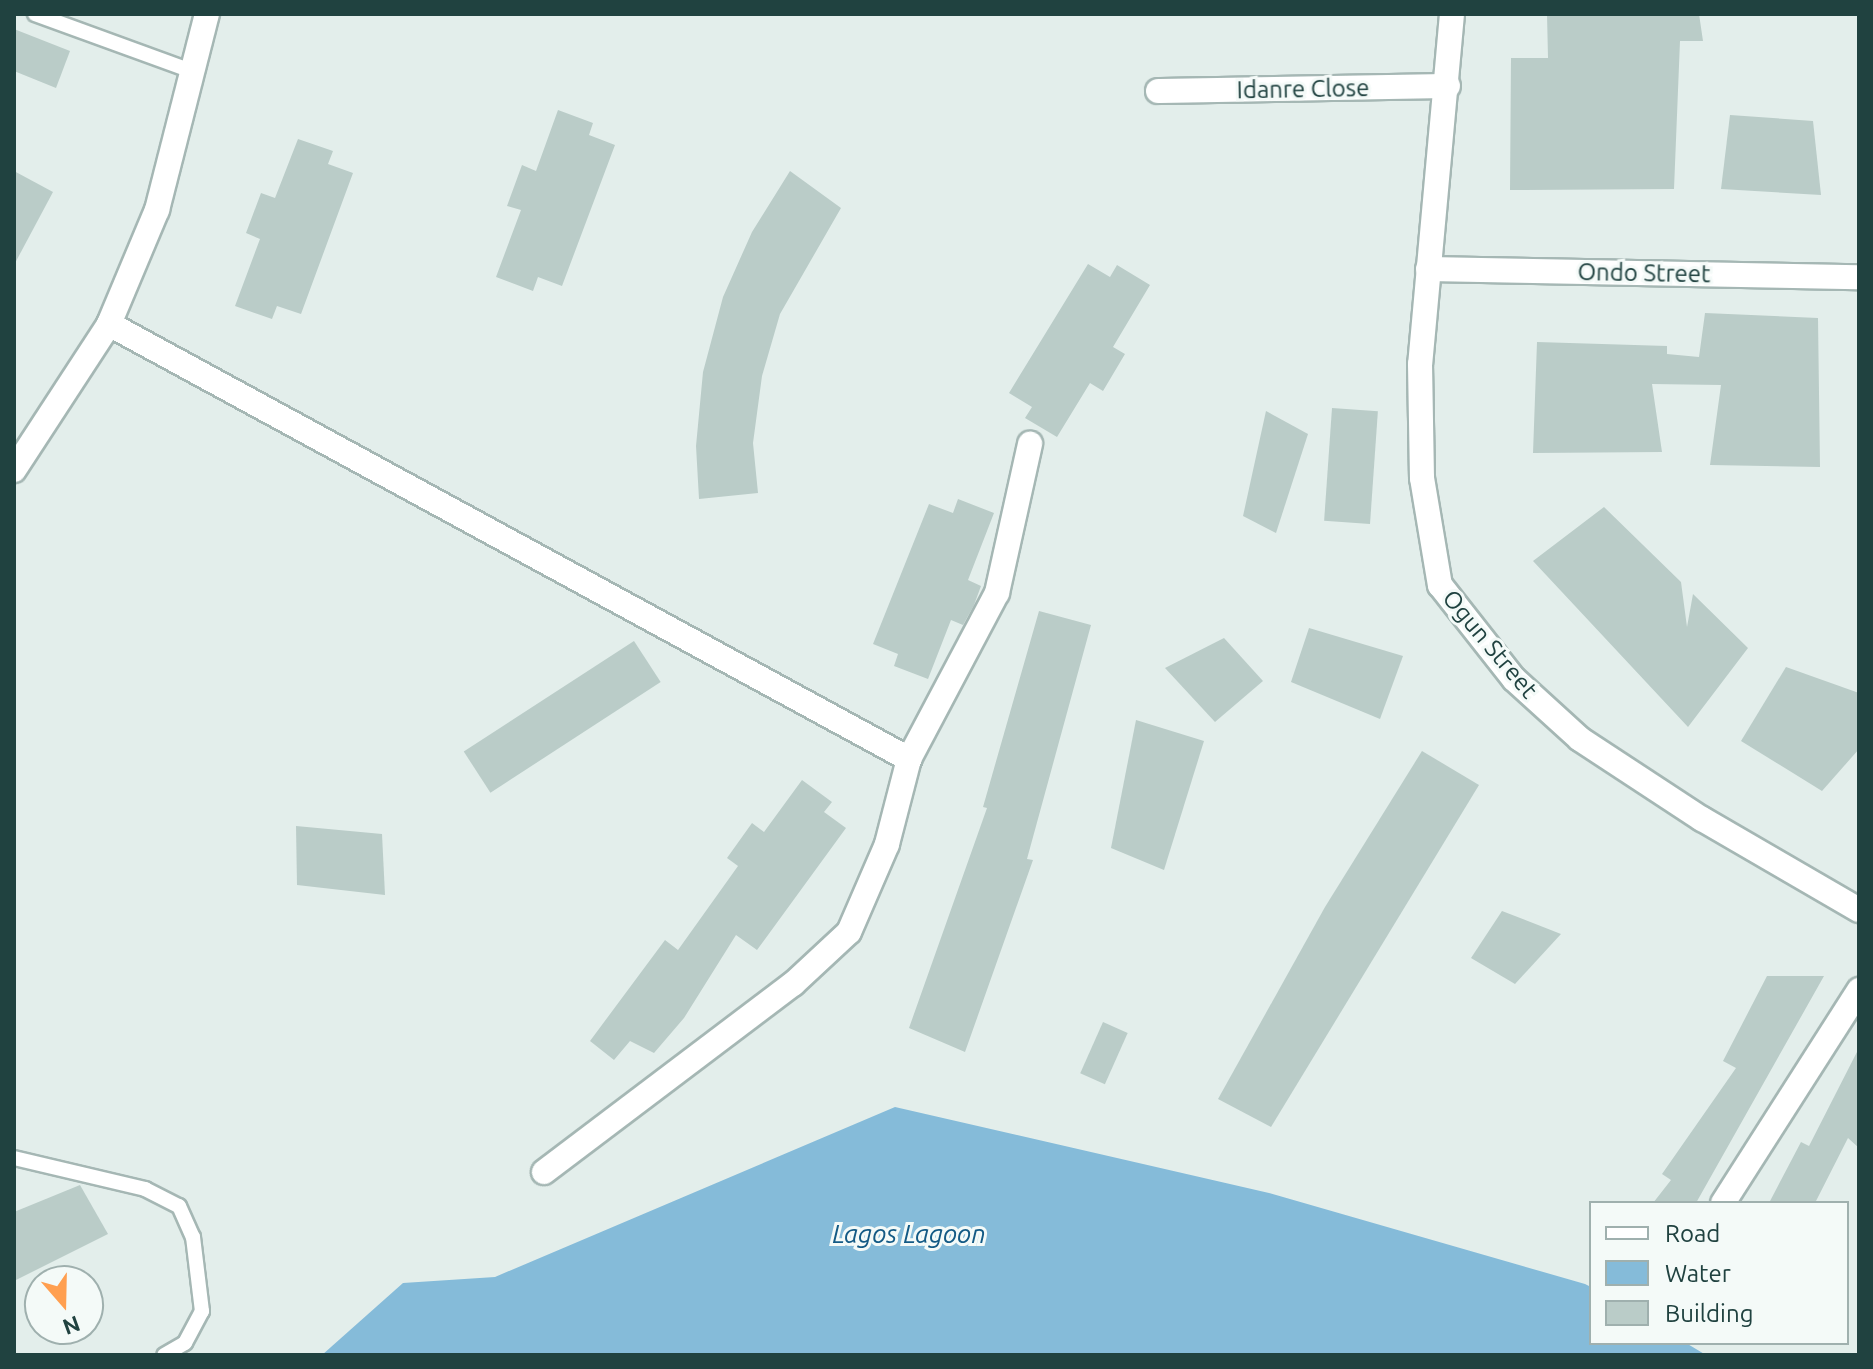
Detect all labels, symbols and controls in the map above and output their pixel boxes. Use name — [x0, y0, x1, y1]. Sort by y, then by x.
street label: Idanre Close — [1236, 73, 1370, 105]
street label: Ondo Street — [1577, 257, 1711, 289]
street label: Ogun Street — [1436, 584, 1544, 704]
legend — [1589, 1201, 1849, 1345]
water label: Lagos Lagoon — [832, 1218, 986, 1250]
text: Road — [1665, 1220, 1720, 1247]
text: Water — [1665, 1260, 1731, 1287]
north arrow — [24, 1265, 104, 1345]
text: Building — [1665, 1300, 1753, 1327]
text: N — [60, 1312, 84, 1341]

